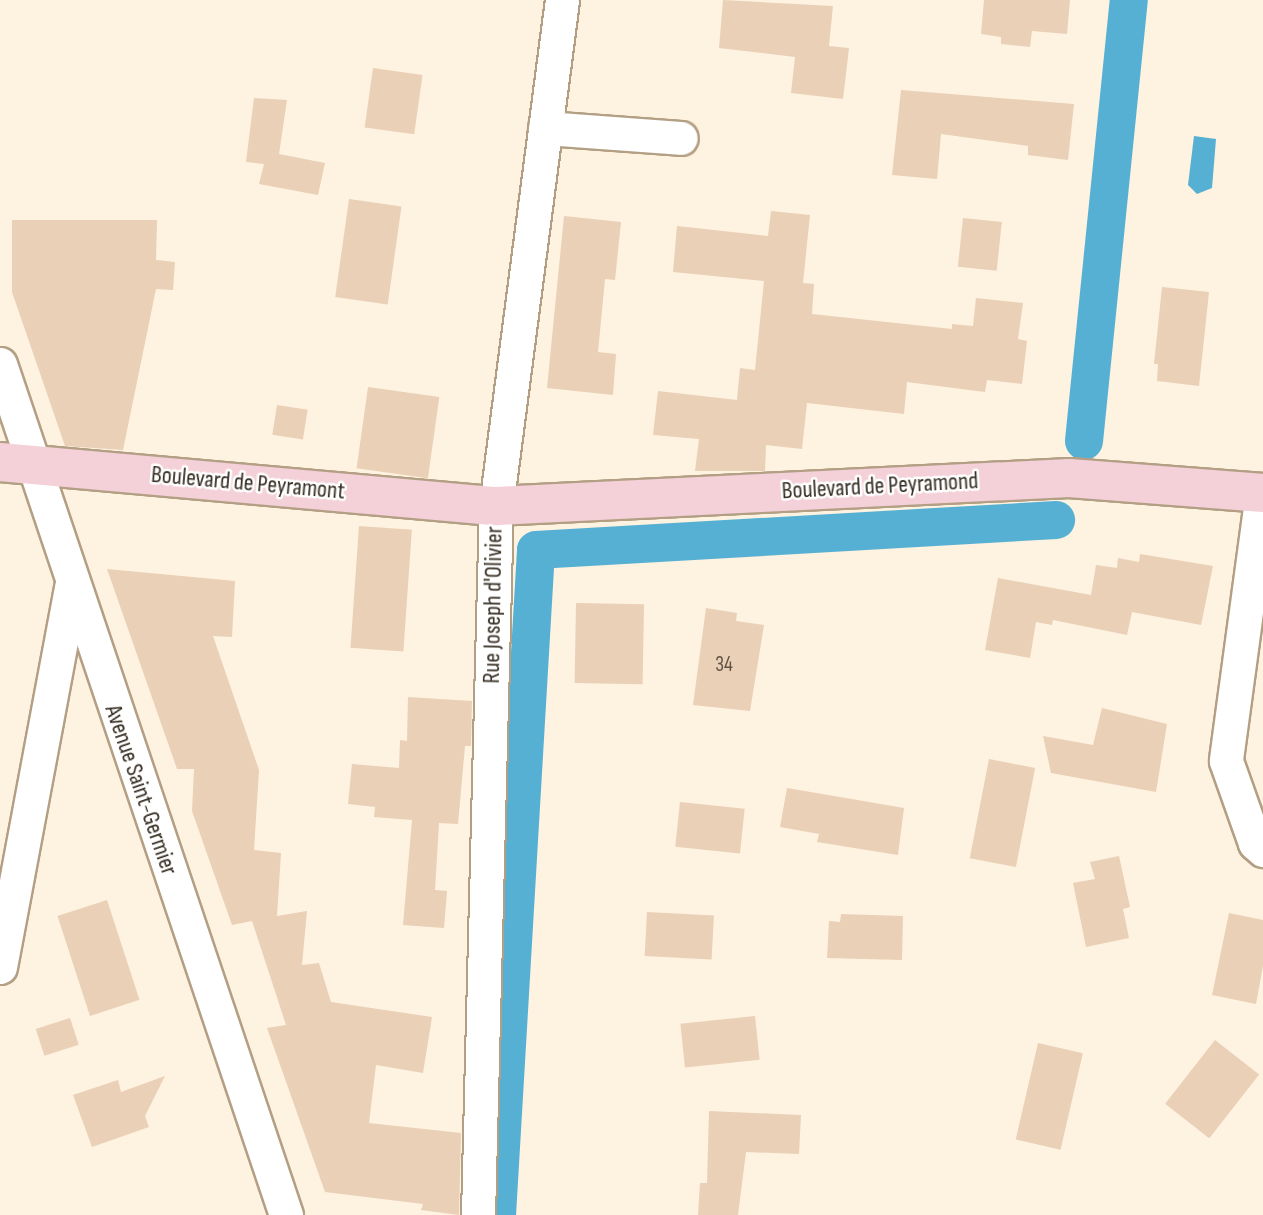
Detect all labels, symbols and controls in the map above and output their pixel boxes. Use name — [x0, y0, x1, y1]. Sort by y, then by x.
street label: Boulevard de Peyramont — [150, 460, 346, 506]
street label: Boulevard de Peyramond — [781, 466, 979, 506]
street label: Rue Joseph d'Olivier — [477, 526, 509, 684]
house number: 34 — [715, 652, 733, 678]
street label: Avenue Saint-Germier — [98, 701, 184, 879]

